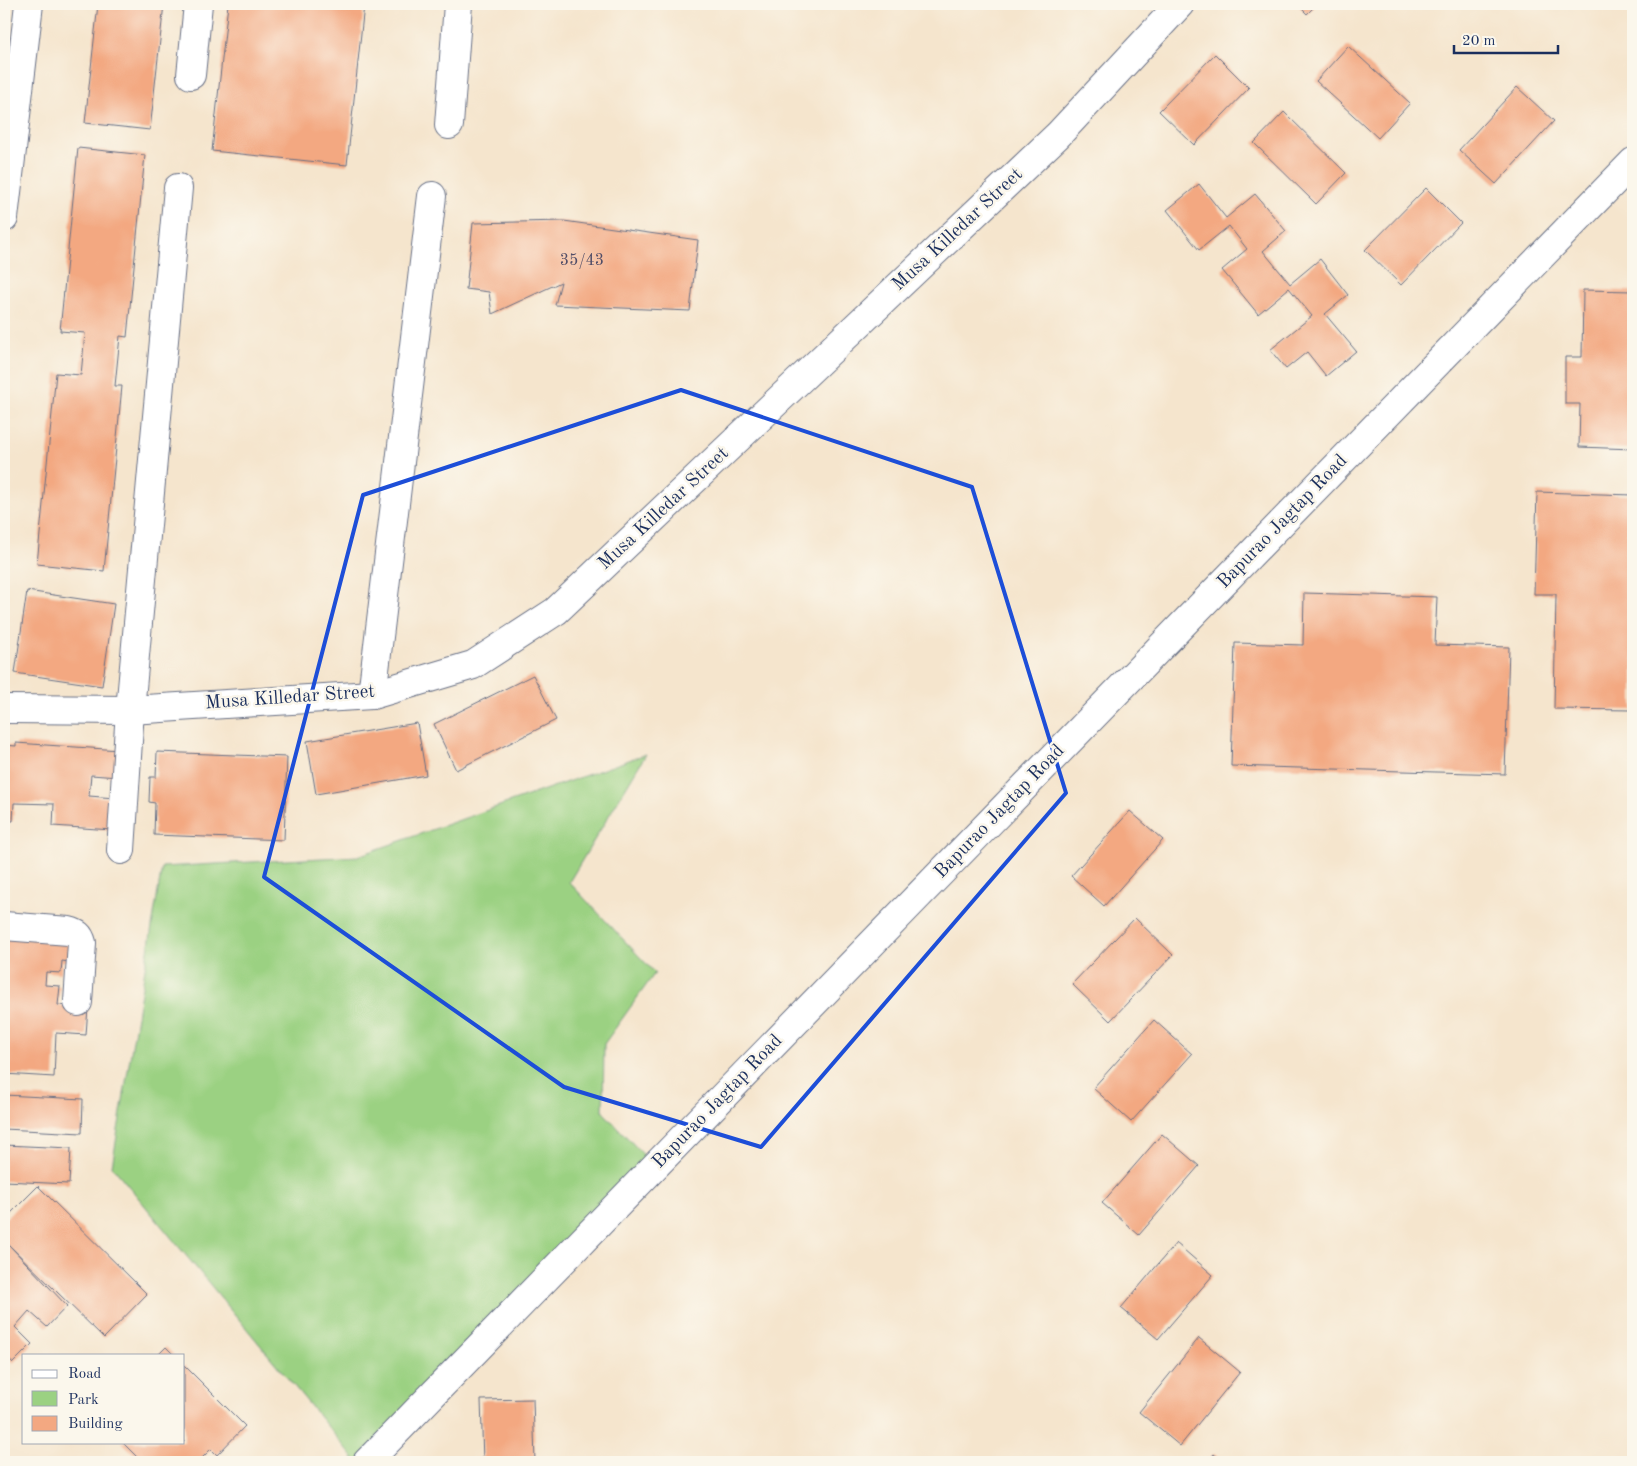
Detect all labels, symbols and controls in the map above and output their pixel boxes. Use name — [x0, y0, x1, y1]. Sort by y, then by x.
scale bar — [1454, 22, 1558, 54]
text: 20 m — [1462, 34, 1496, 49]
street label: Musa Killedar Street — [889, 165, 1027, 295]
house number: 35/43 — [560, 253, 604, 269]
street label: Musa Killedar Street — [595, 444, 733, 574]
street label: Bapurao Jagtap Road — [1214, 451, 1352, 593]
street label: Musa Killedar Street — [204, 683, 376, 713]
street label: Bapurao Jagtap Road — [931, 741, 1069, 883]
street label: Bapurao Jagtap Road — [649, 1031, 787, 1173]
legend — [22, 1354, 185, 1444]
text: Road — [68, 1367, 102, 1382]
text: Park — [68, 1393, 99, 1408]
text: Building — [68, 1417, 123, 1432]

